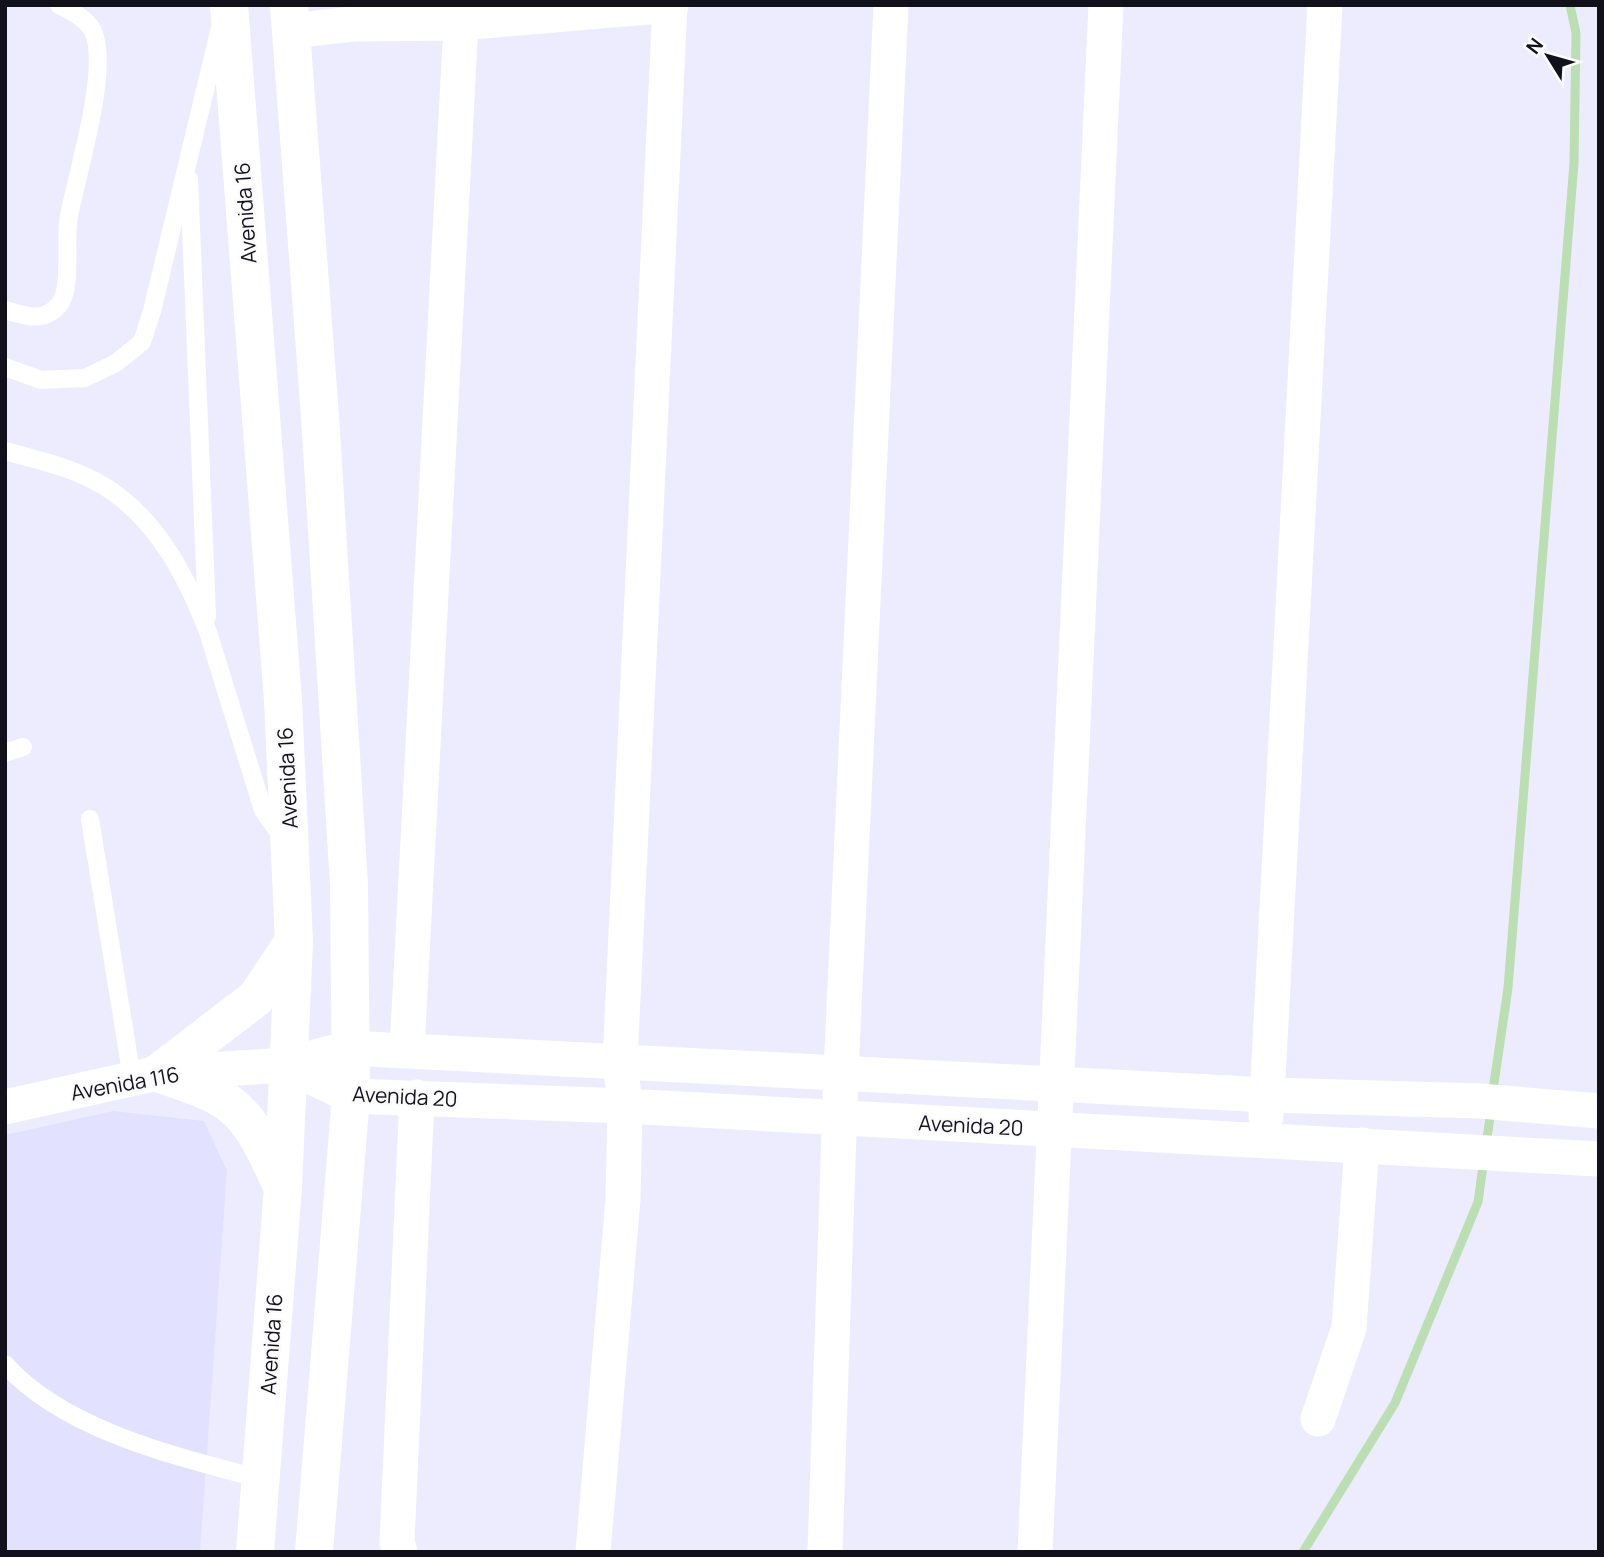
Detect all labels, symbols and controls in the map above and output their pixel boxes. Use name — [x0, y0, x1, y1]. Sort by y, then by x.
north arrow — [1513, 21, 1583, 91]
text: N — [1520, 32, 1549, 59]
street label: Avenida 16 — [227, 161, 263, 265]
street label: Avenida 16 — [270, 727, 304, 829]
street label: Avenida 116 — [69, 1060, 181, 1106]
street label: Avenida 20 — [352, 1079, 458, 1113]
street label: Avenida 20 — [918, 1108, 1024, 1142]
street label: Avenida 16 — [253, 1292, 289, 1396]

